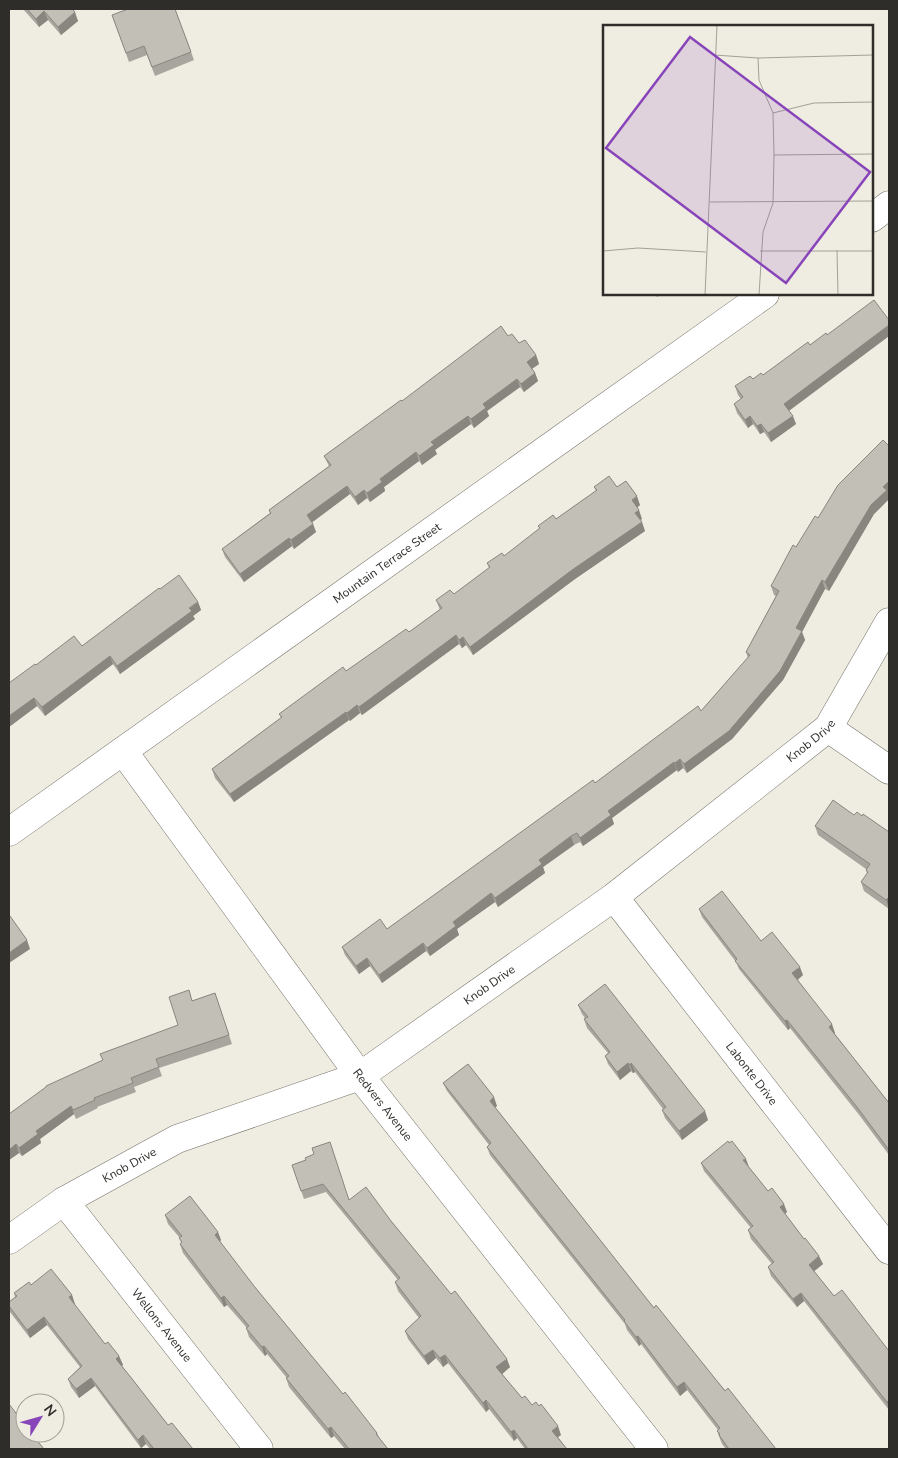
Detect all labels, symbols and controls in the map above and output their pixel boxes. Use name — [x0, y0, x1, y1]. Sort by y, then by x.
inset map — [603, 25, 873, 295]
street label: Mountain Terrace Street — [330, 519, 445, 607]
street label: Knob Drive — [783, 717, 839, 766]
street label: Knob Drive — [460, 961, 518, 1009]
street label: Labonte Drive — [722, 1039, 781, 1108]
street label: Redvers Avenue — [349, 1066, 416, 1144]
street label: Knob Drive — [99, 1144, 159, 1186]
street label: Wellons Avenue — [128, 1285, 196, 1365]
north arrow — [15, 1393, 65, 1443]
text: N — [39, 1401, 61, 1420]

